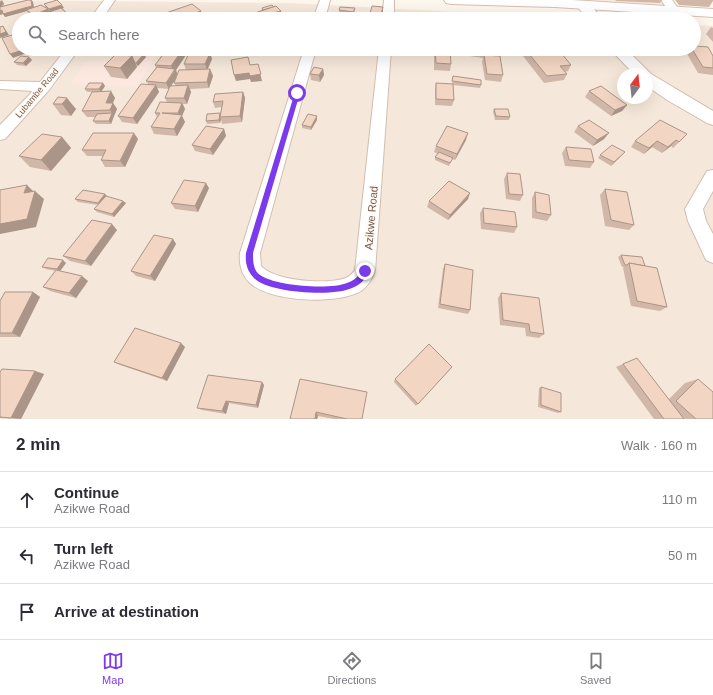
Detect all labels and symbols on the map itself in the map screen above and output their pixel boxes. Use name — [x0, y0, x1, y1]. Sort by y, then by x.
street label: Lubambe Road — [13, 66, 61, 120]
north arrow — [617, 68, 653, 104]
route start — [288, 84, 306, 102]
street label: Azikwe Road — [362, 185, 380, 251]
route end — [356, 262, 374, 280]

